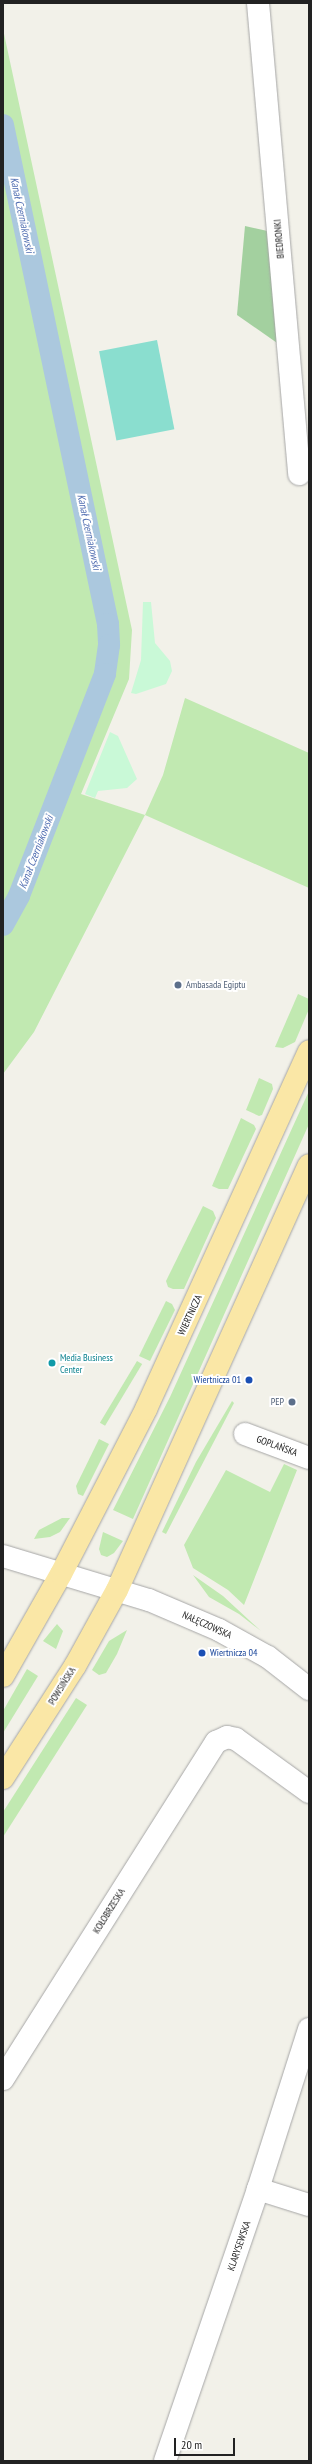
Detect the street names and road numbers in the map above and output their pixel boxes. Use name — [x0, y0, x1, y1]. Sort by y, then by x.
street label: BIEDRONKI — [271, 219, 287, 259]
street label: WIERTNICZA — [175, 1293, 205, 1337]
street label: GOPLAŃSKA — [255, 1433, 299, 1459]
street label: NAŁĘCZOWSKA — [180, 1609, 234, 1641]
street label: POWSIŃSKA — [46, 1665, 78, 1707]
street label: KOŁOBRZESKA — [90, 1886, 128, 1936]
street label: KLARYSEWSKA — [225, 2220, 253, 2272]

